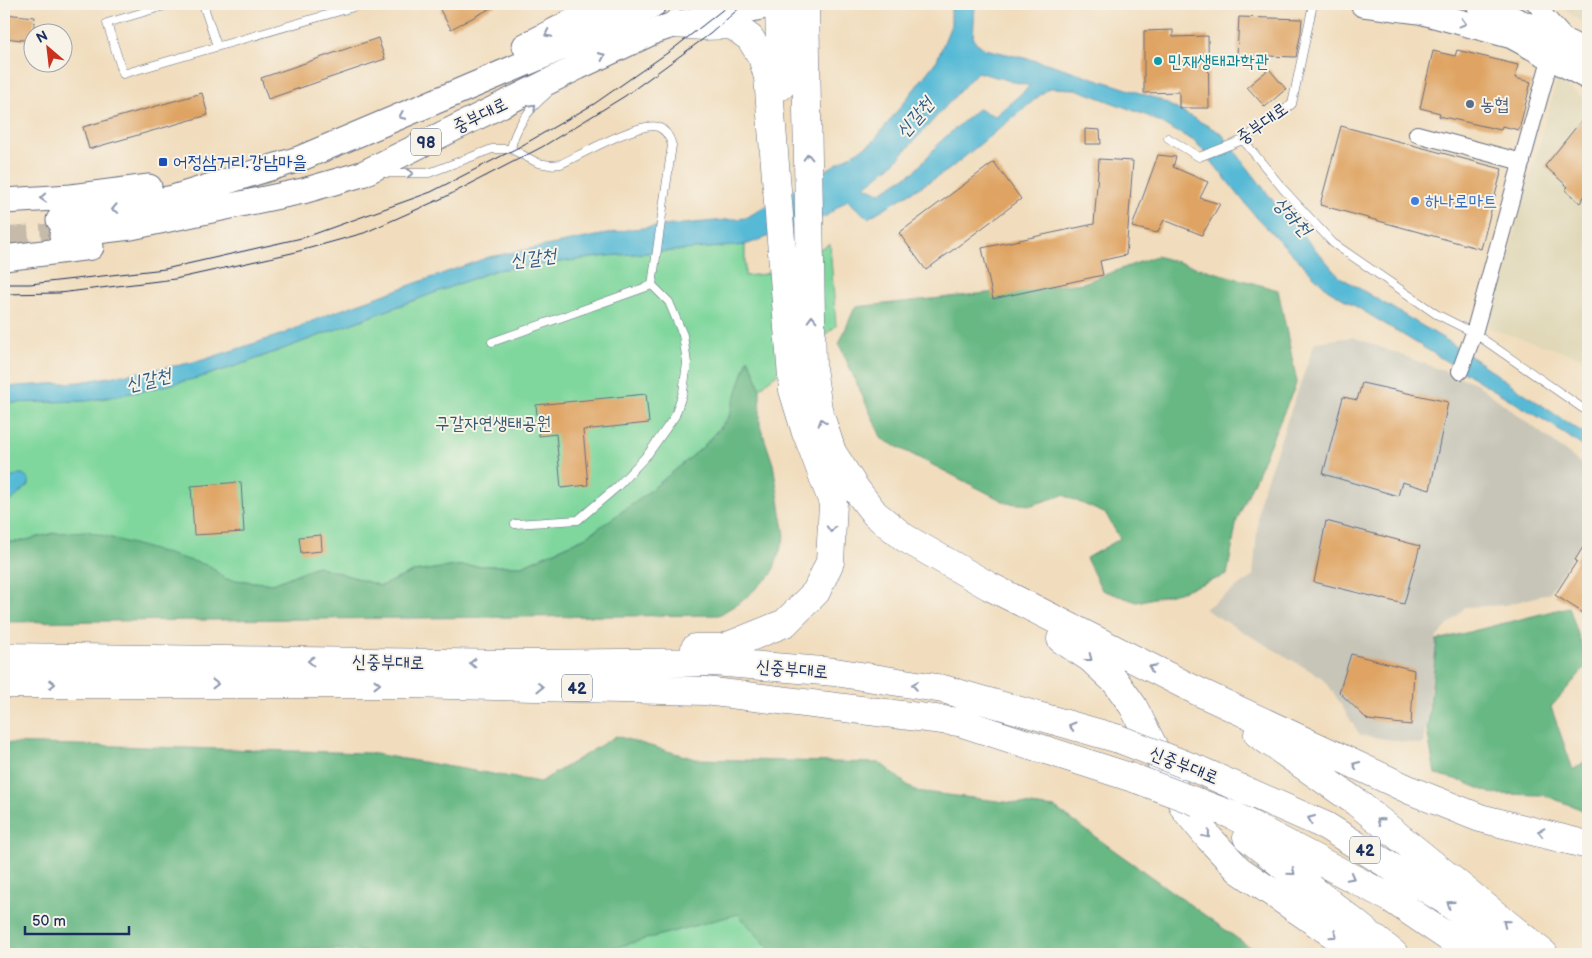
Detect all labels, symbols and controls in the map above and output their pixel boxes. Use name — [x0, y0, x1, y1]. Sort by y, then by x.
one-way arrow — [1458, 17, 1466, 27]
north arrow — [22, 22, 72, 72]
text: N — [33, 27, 51, 47]
one-way arrow — [545, 28, 554, 38]
place label: 민재생태과학관 — [1168, 51, 1269, 72]
one-way arrow — [597, 52, 606, 62]
marker: 민재생태과학관 — [1152, 55, 1164, 67]
water label: 신갈천 — [891, 92, 940, 143]
street label: 중부대로 — [450, 93, 511, 138]
place label: 농협 — [1480, 94, 1509, 115]
street label: 중부대로 — [1233, 98, 1292, 149]
marker: 농협 — [1464, 98, 1476, 110]
one-way arrow — [527, 104, 536, 113]
one-way arrow — [398, 109, 407, 120]
road number: 98 — [411, 128, 441, 156]
place label: 어정삼거리.강남마을 — [173, 152, 307, 173]
one-way arrow — [803, 152, 814, 160]
marker: 어정삼거리.강남마을 — [157, 156, 169, 168]
one-way arrow — [407, 168, 415, 178]
place label: 하나로마트 — [1425, 191, 1497, 212]
water label: 상하천 — [1268, 192, 1317, 243]
one-way arrow — [39, 193, 47, 204]
marker: 하나로마트 — [1409, 195, 1421, 207]
one-way arrow — [111, 204, 120, 214]
water label: 신갈천 — [509, 244, 559, 273]
one-way arrow — [806, 315, 817, 323]
water label: 신갈천 — [123, 364, 175, 397]
park label: 구갈자연생태공원 — [435, 413, 551, 434]
one-way arrow — [818, 418, 828, 426]
one-way arrow — [826, 526, 837, 534]
street label: 신중부대로 — [352, 651, 424, 674]
one-way arrow — [1083, 652, 1093, 661]
one-way arrow — [307, 656, 314, 666]
street label: 신중부대로 — [755, 656, 829, 683]
one-way arrow — [469, 658, 477, 669]
one-way arrow — [1148, 664, 1157, 674]
road number: 42 — [562, 674, 592, 701]
one-way arrow — [49, 679, 57, 689]
one-way arrow — [212, 679, 219, 689]
one-way arrow — [374, 679, 382, 689]
one-way arrow — [910, 680, 918, 691]
one-way arrow — [536, 682, 544, 692]
one-way arrow — [1067, 721, 1076, 732]
street label: 신중부대로 — [1146, 742, 1221, 789]
one-way arrow — [1352, 761, 1361, 771]
one-way arrow — [1307, 815, 1316, 826]
one-way arrow — [1376, 818, 1386, 827]
one-way arrow — [1538, 828, 1546, 838]
one-way arrow — [1201, 830, 1210, 839]
road number: 42 — [1350, 836, 1380, 864]
one-way arrow — [1286, 867, 1295, 875]
one-way arrow — [1345, 871, 1354, 881]
one-way arrow — [1446, 900, 1455, 910]
scale bar — [25, 903, 129, 935]
text: 50 m — [32, 912, 66, 931]
one-way arrow — [1503, 919, 1512, 928]
one-way arrow — [1328, 929, 1338, 938]

